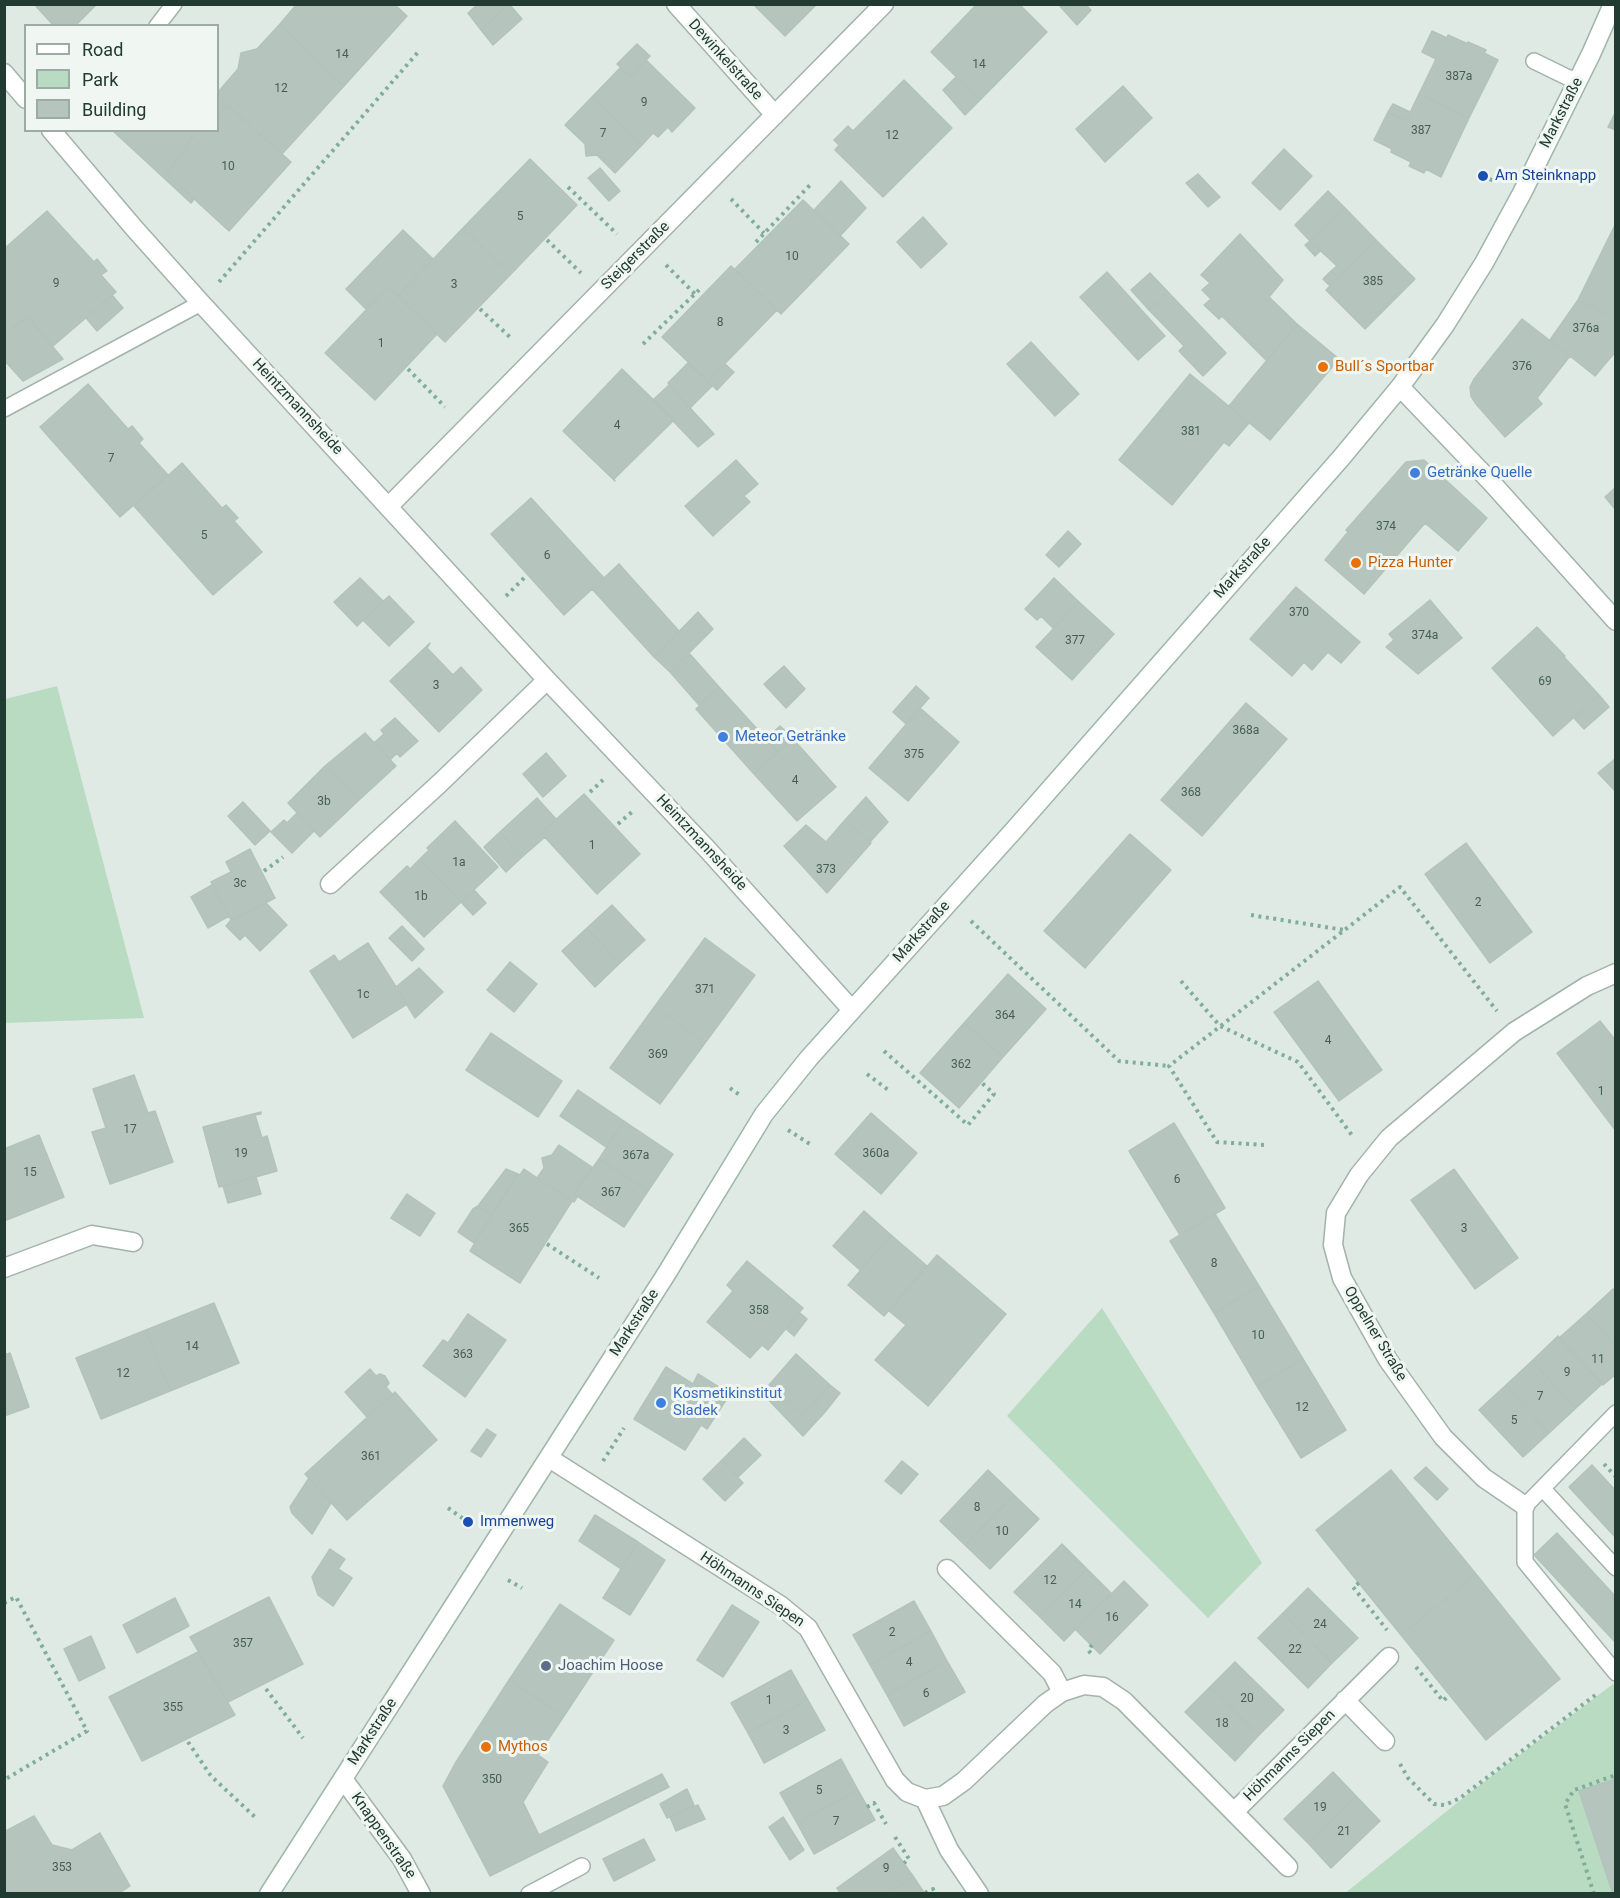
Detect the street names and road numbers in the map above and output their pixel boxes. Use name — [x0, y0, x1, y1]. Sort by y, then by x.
street label: Dewinkelstraße — [684, 16, 766, 104]
street label: Markstraße — [1537, 75, 1587, 151]
street label: Steigerstraße — [598, 218, 674, 294]
street label: Heintzmannsheide — [248, 355, 346, 459]
street label: Markstraße — [1211, 534, 1275, 602]
street label: Heintzmannsheide — [652, 791, 750, 895]
street label: Markstraße — [890, 898, 954, 966]
street label: Oppelner Straße — [1340, 1283, 1410, 1385]
street label: Markstraße — [607, 1286, 663, 1360]
street label: Höhmanns Siepen — [696, 1548, 808, 1632]
street label: Markstraße — [345, 1695, 401, 1769]
street label: Höhmanns Siepen — [1240, 1706, 1340, 1806]
street label: Knappenstraße — [347, 1789, 419, 1883]

